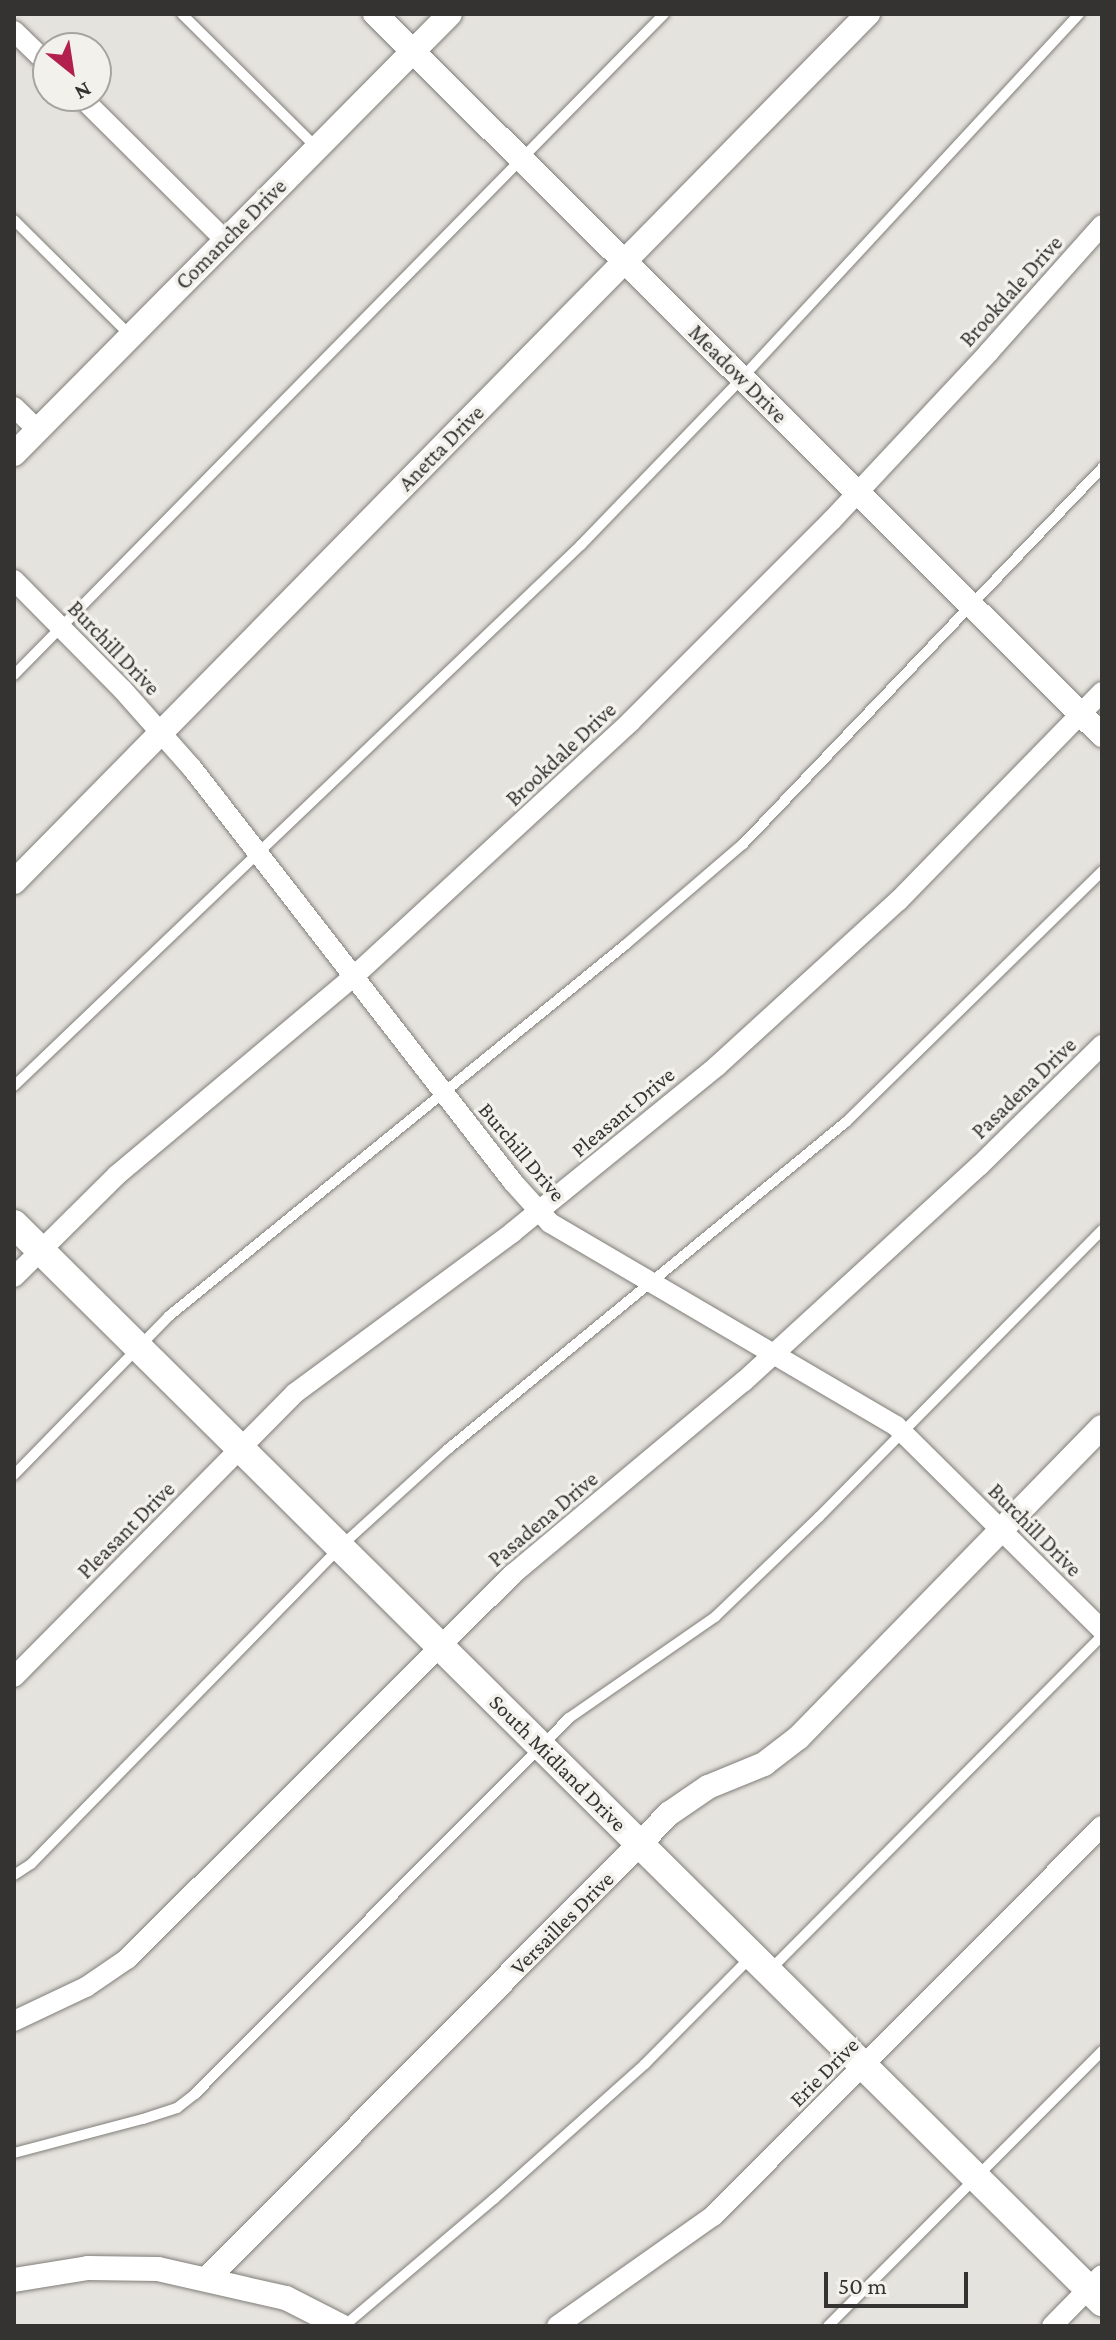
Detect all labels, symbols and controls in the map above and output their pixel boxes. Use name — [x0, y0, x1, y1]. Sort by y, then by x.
north arrow — [32, 32, 112, 112]
text: N — [71, 77, 96, 106]
street label: Comanche Drive — [170, 173, 292, 295]
street label: Brookdale Drive — [954, 230, 1068, 352]
street label: Meadow Drive — [683, 319, 793, 429]
street label: Anetta Drive — [393, 400, 489, 496]
street label: Burchill Drive — [62, 595, 166, 701]
street label: Brookdale Drive — [501, 696, 621, 812]
street label: Pasadena Drive — [966, 1032, 1082, 1144]
street label: Pleasant Drive — [566, 1061, 680, 1163]
street label: Burchill Drive — [473, 1097, 571, 1207]
street label: Pasadena Drive — [483, 1466, 603, 1572]
street label: Pleasant Drive — [72, 1476, 180, 1584]
street label: Burchill Drive — [983, 1478, 1087, 1582]
street label: South Midland Drive — [484, 1689, 632, 1837]
street label: Versailles Drive — [505, 1866, 619, 1980]
street label: Erie Drive — [784, 2032, 864, 2112]
scale bar — [828, 2256, 972, 2306]
text: 50 m — [838, 2272, 887, 2299]

